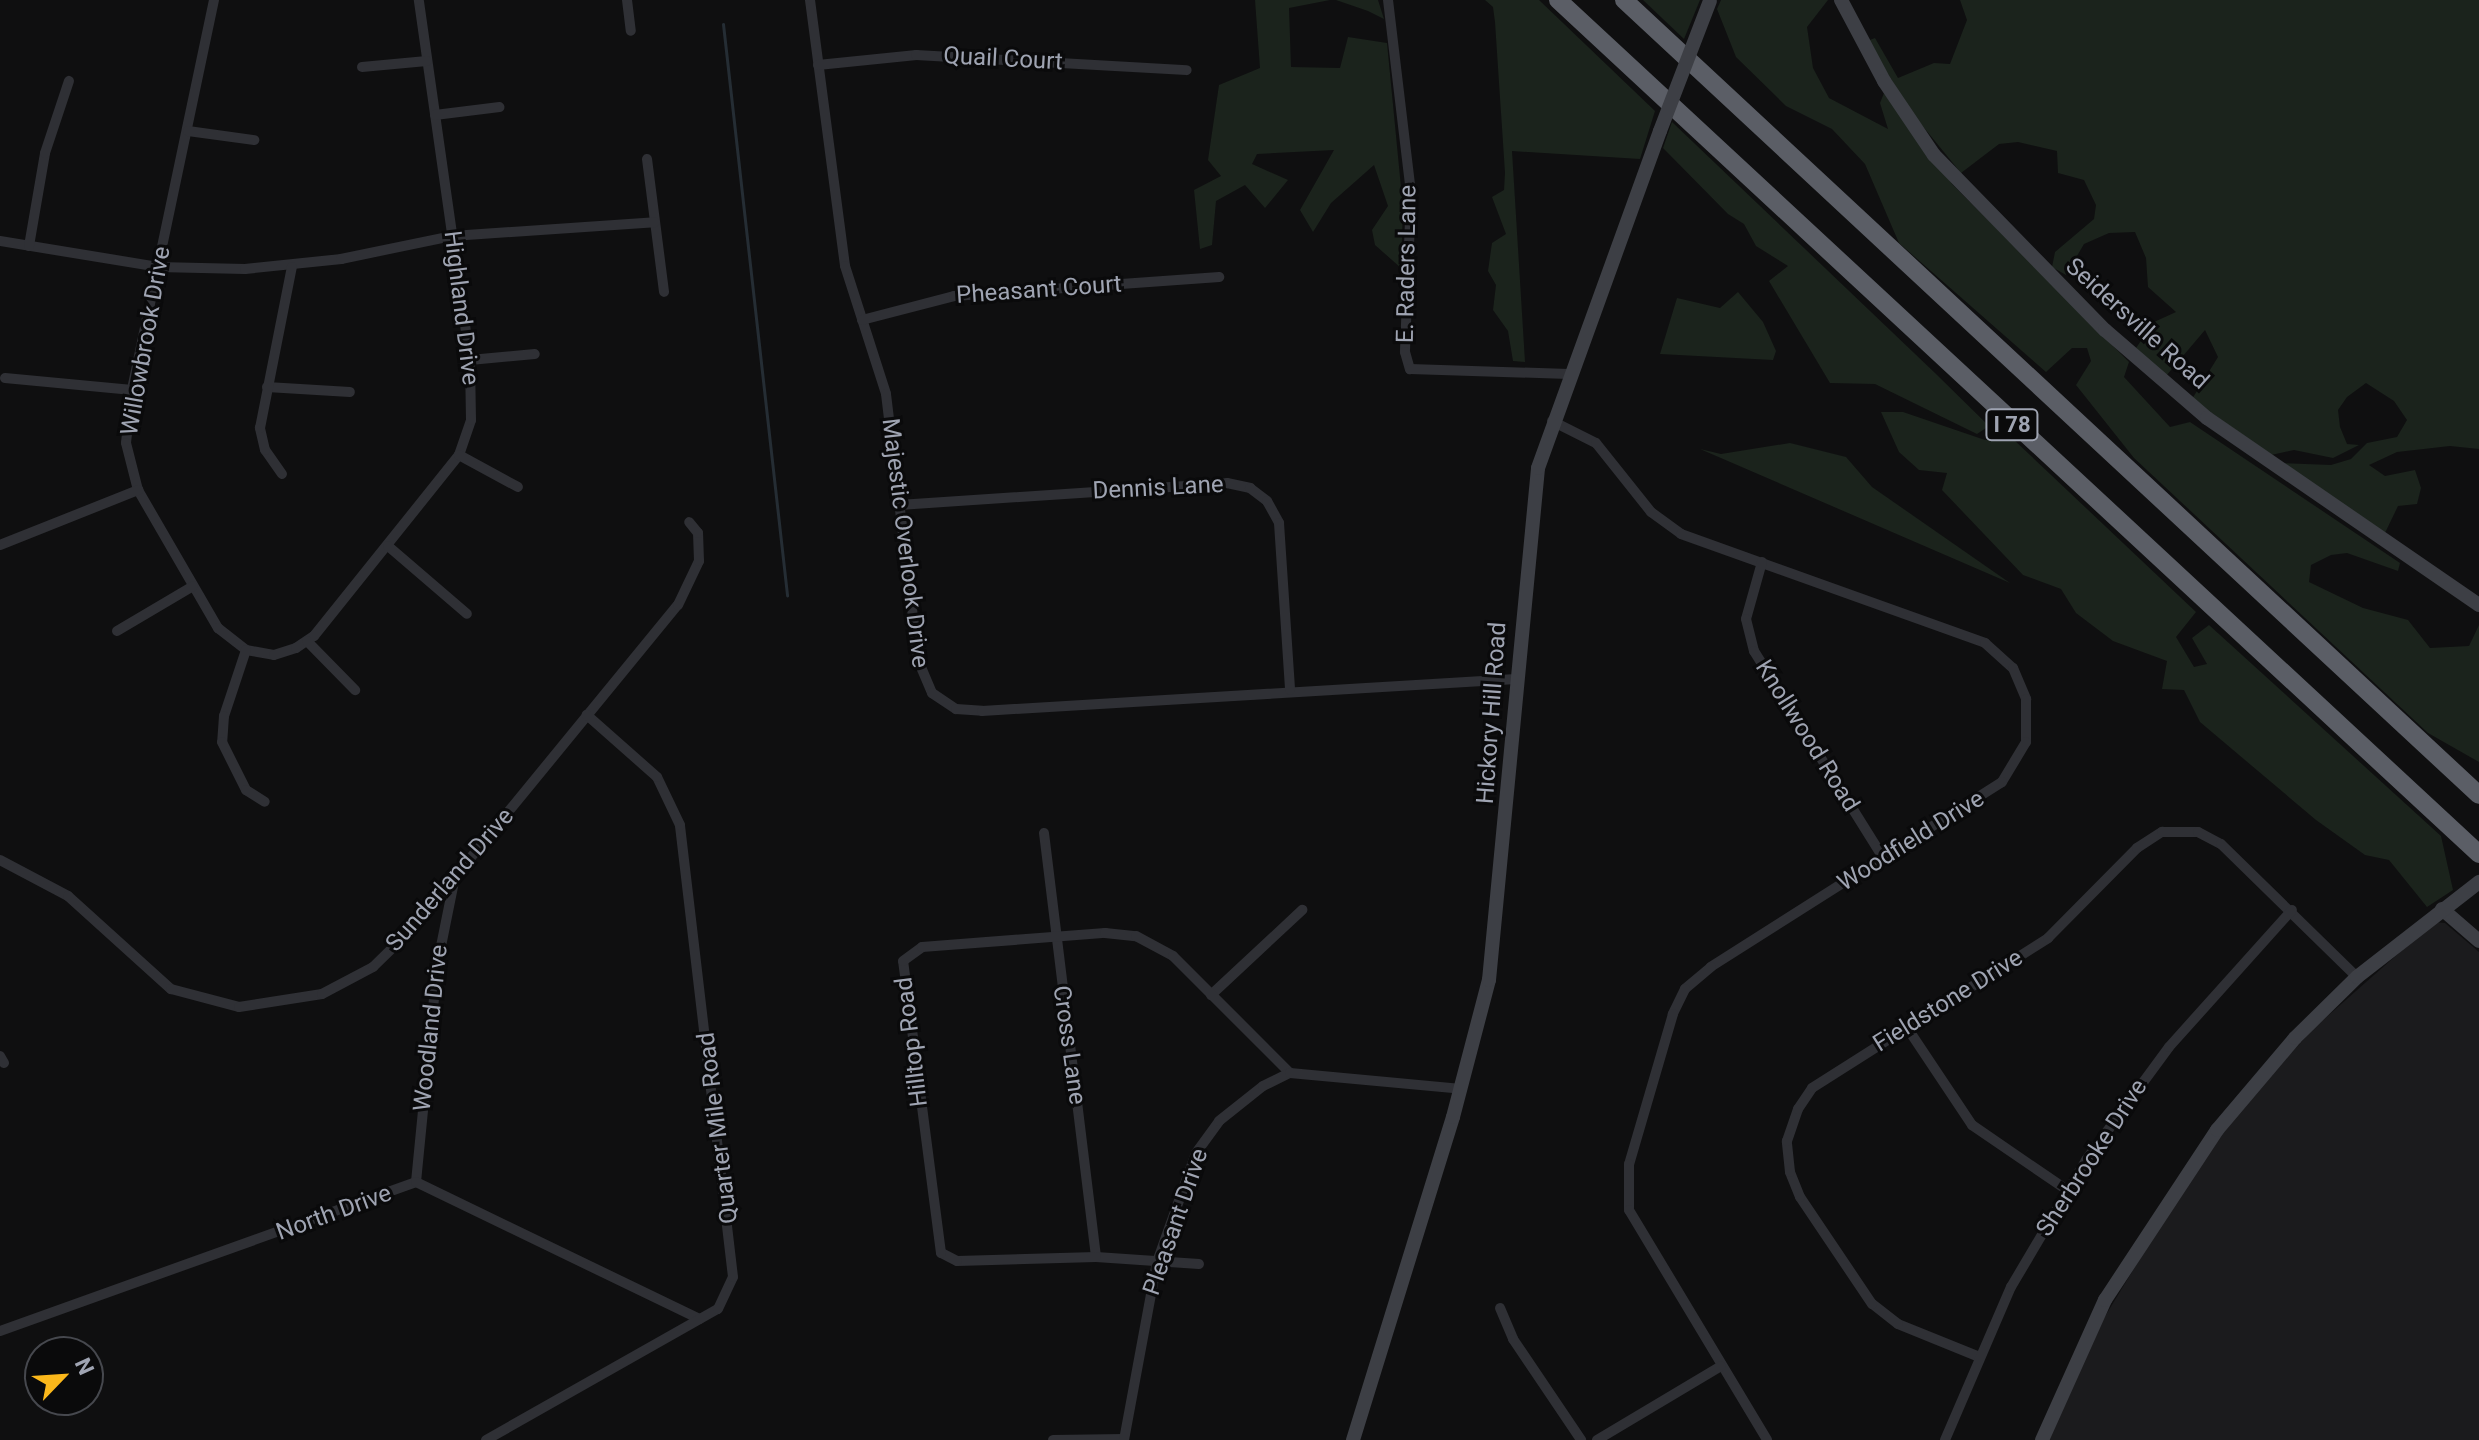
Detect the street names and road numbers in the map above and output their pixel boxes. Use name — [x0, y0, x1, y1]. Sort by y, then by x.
street label: Quail Court — [943, 41, 1063, 77]
street label: E. Raders Lane — [1391, 185, 1423, 343]
street label: Highland Drive — [437, 229, 485, 387]
street label: Willowbrook Drive — [115, 244, 177, 438]
street label: Seidersville Road — [2060, 252, 2214, 396]
street label: Pheasant Court — [955, 270, 1123, 310]
road number: I 78 — [1984, 407, 2040, 443]
street label: Majestic Overlook Drive — [875, 417, 935, 669]
street label: Dennis Lane — [1092, 470, 1224, 506]
street label: Hickory Hill Road — [1471, 621, 1513, 805]
street label: Knollwood Road — [1749, 655, 1865, 817]
street label: Woodfield Drive — [1833, 785, 1989, 897]
street label: Sunderland Drive — [380, 802, 520, 958]
street label: Woodland Drive — [408, 943, 454, 1113]
street label: Fieldstone Drive — [1868, 944, 2028, 1058]
street label: Hilltop Road — [890, 976, 934, 1108]
street label: Cross Lane — [1046, 984, 1092, 1106]
street label: Quarter Mile Road — [692, 1031, 744, 1225]
street label: Sherbrooke Drive — [2030, 1074, 2154, 1242]
street label: Pleasant Drive — [1137, 1145, 1215, 1299]
street label: North Drive — [272, 1179, 396, 1247]

